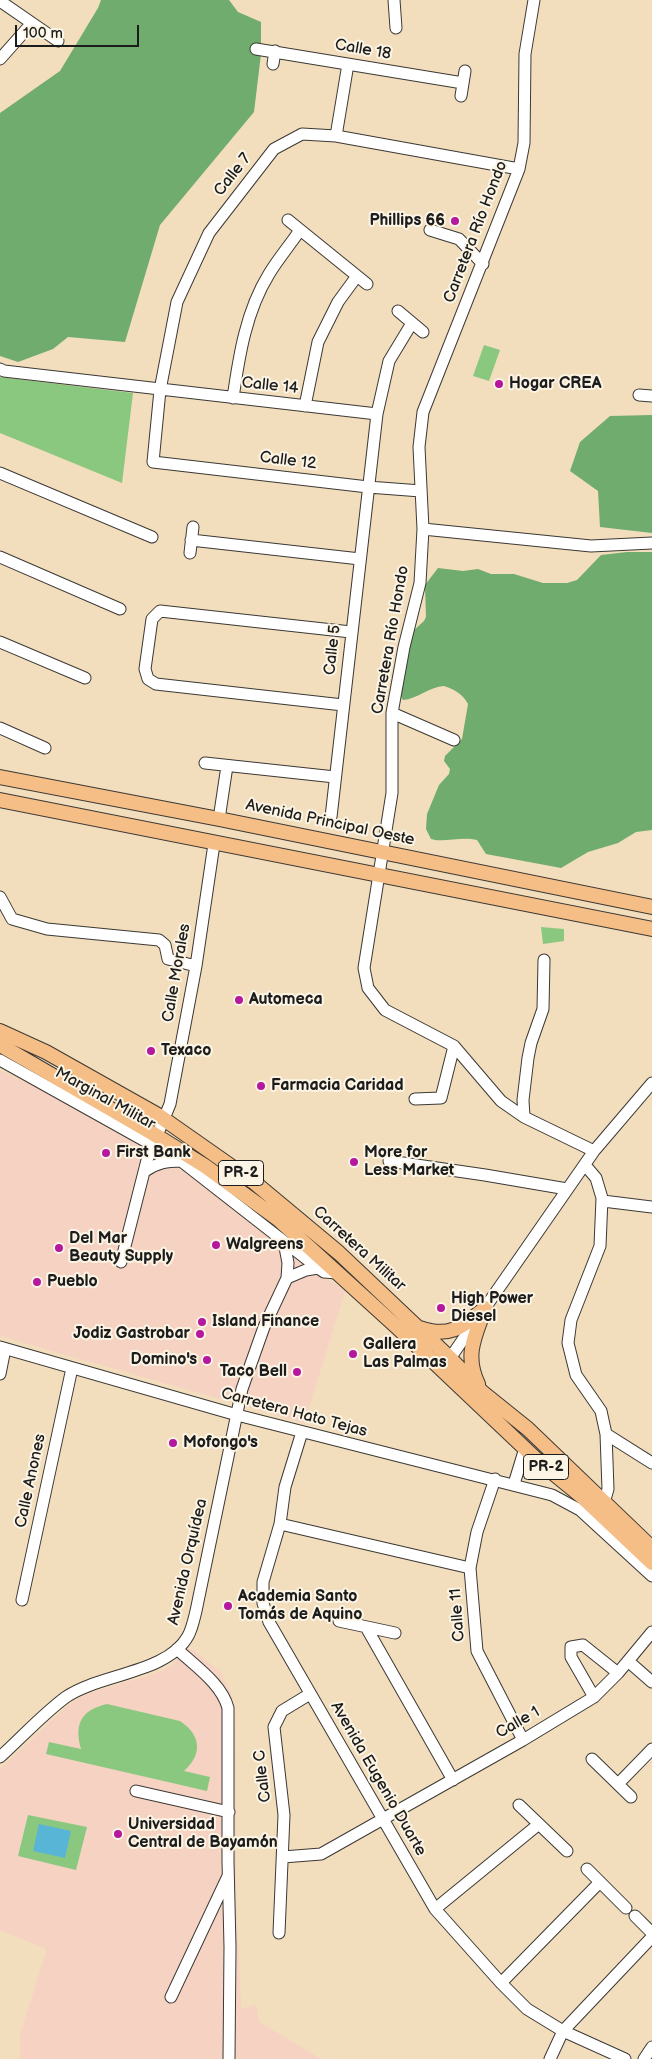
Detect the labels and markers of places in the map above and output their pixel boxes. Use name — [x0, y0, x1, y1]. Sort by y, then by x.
place label: Phillips 66 — [370, 211, 445, 231]
marker: Phillips 66 — [449, 215, 461, 227]
place label: Hogar CREA — [509, 374, 601, 394]
marker: Hogar CREA — [493, 378, 505, 390]
place label: Automeca — [249, 990, 323, 1010]
marker: Automeca — [233, 994, 245, 1006]
place label: Texaco — [161, 1041, 211, 1061]
marker: Texaco — [145, 1045, 157, 1057]
place label: Farmacia Caridad — [271, 1076, 404, 1096]
marker: Farmacia Caridad — [255, 1080, 267, 1092]
place label: First Bank — [116, 1143, 191, 1163]
place label: More for Less Market — [364, 1143, 454, 1181]
marker: First Bank — [100, 1147, 112, 1159]
marker: More for Less Market — [348, 1156, 360, 1168]
place label: Del Mar Beauty Supply — [69, 1229, 173, 1267]
place label: Walgreens — [226, 1235, 303, 1255]
marker: Walgreens — [210, 1239, 222, 1251]
marker: Del Mar Beauty Supply — [53, 1242, 65, 1254]
place label: Pueblo — [47, 1272, 98, 1292]
marker: Pueblo — [31, 1276, 43, 1288]
place label: High Power Diesel — [451, 1289, 533, 1327]
marker: High Power Diesel — [435, 1302, 447, 1314]
place label: Island Finance — [212, 1312, 319, 1332]
marker: Island Finance — [196, 1316, 208, 1328]
place label: Jodiz Gastrobar — [73, 1324, 190, 1344]
marker: Jodiz Gastrobar — [194, 1328, 206, 1340]
place label: Gallera Las Palmas — [363, 1335, 447, 1373]
marker: Gallera Las Palmas — [347, 1348, 359, 1360]
place label: Domino's — [131, 1350, 197, 1370]
marker: Domino's — [201, 1354, 213, 1366]
place label: Taco Bell — [220, 1362, 287, 1382]
marker: Taco Bell — [291, 1366, 303, 1378]
place label: Mofongo's — [183, 1433, 258, 1453]
marker: Mofongo's — [167, 1437, 179, 1449]
place label: Academia Santo Tomás de Aquino — [238, 1587, 362, 1625]
marker: Academia Santo Tomás de Aquino — [222, 1600, 234, 1612]
place label: Universidad Central de Bayamón — [128, 1815, 278, 1853]
marker: Universidad Central de Bayamón — [112, 1828, 124, 1840]

